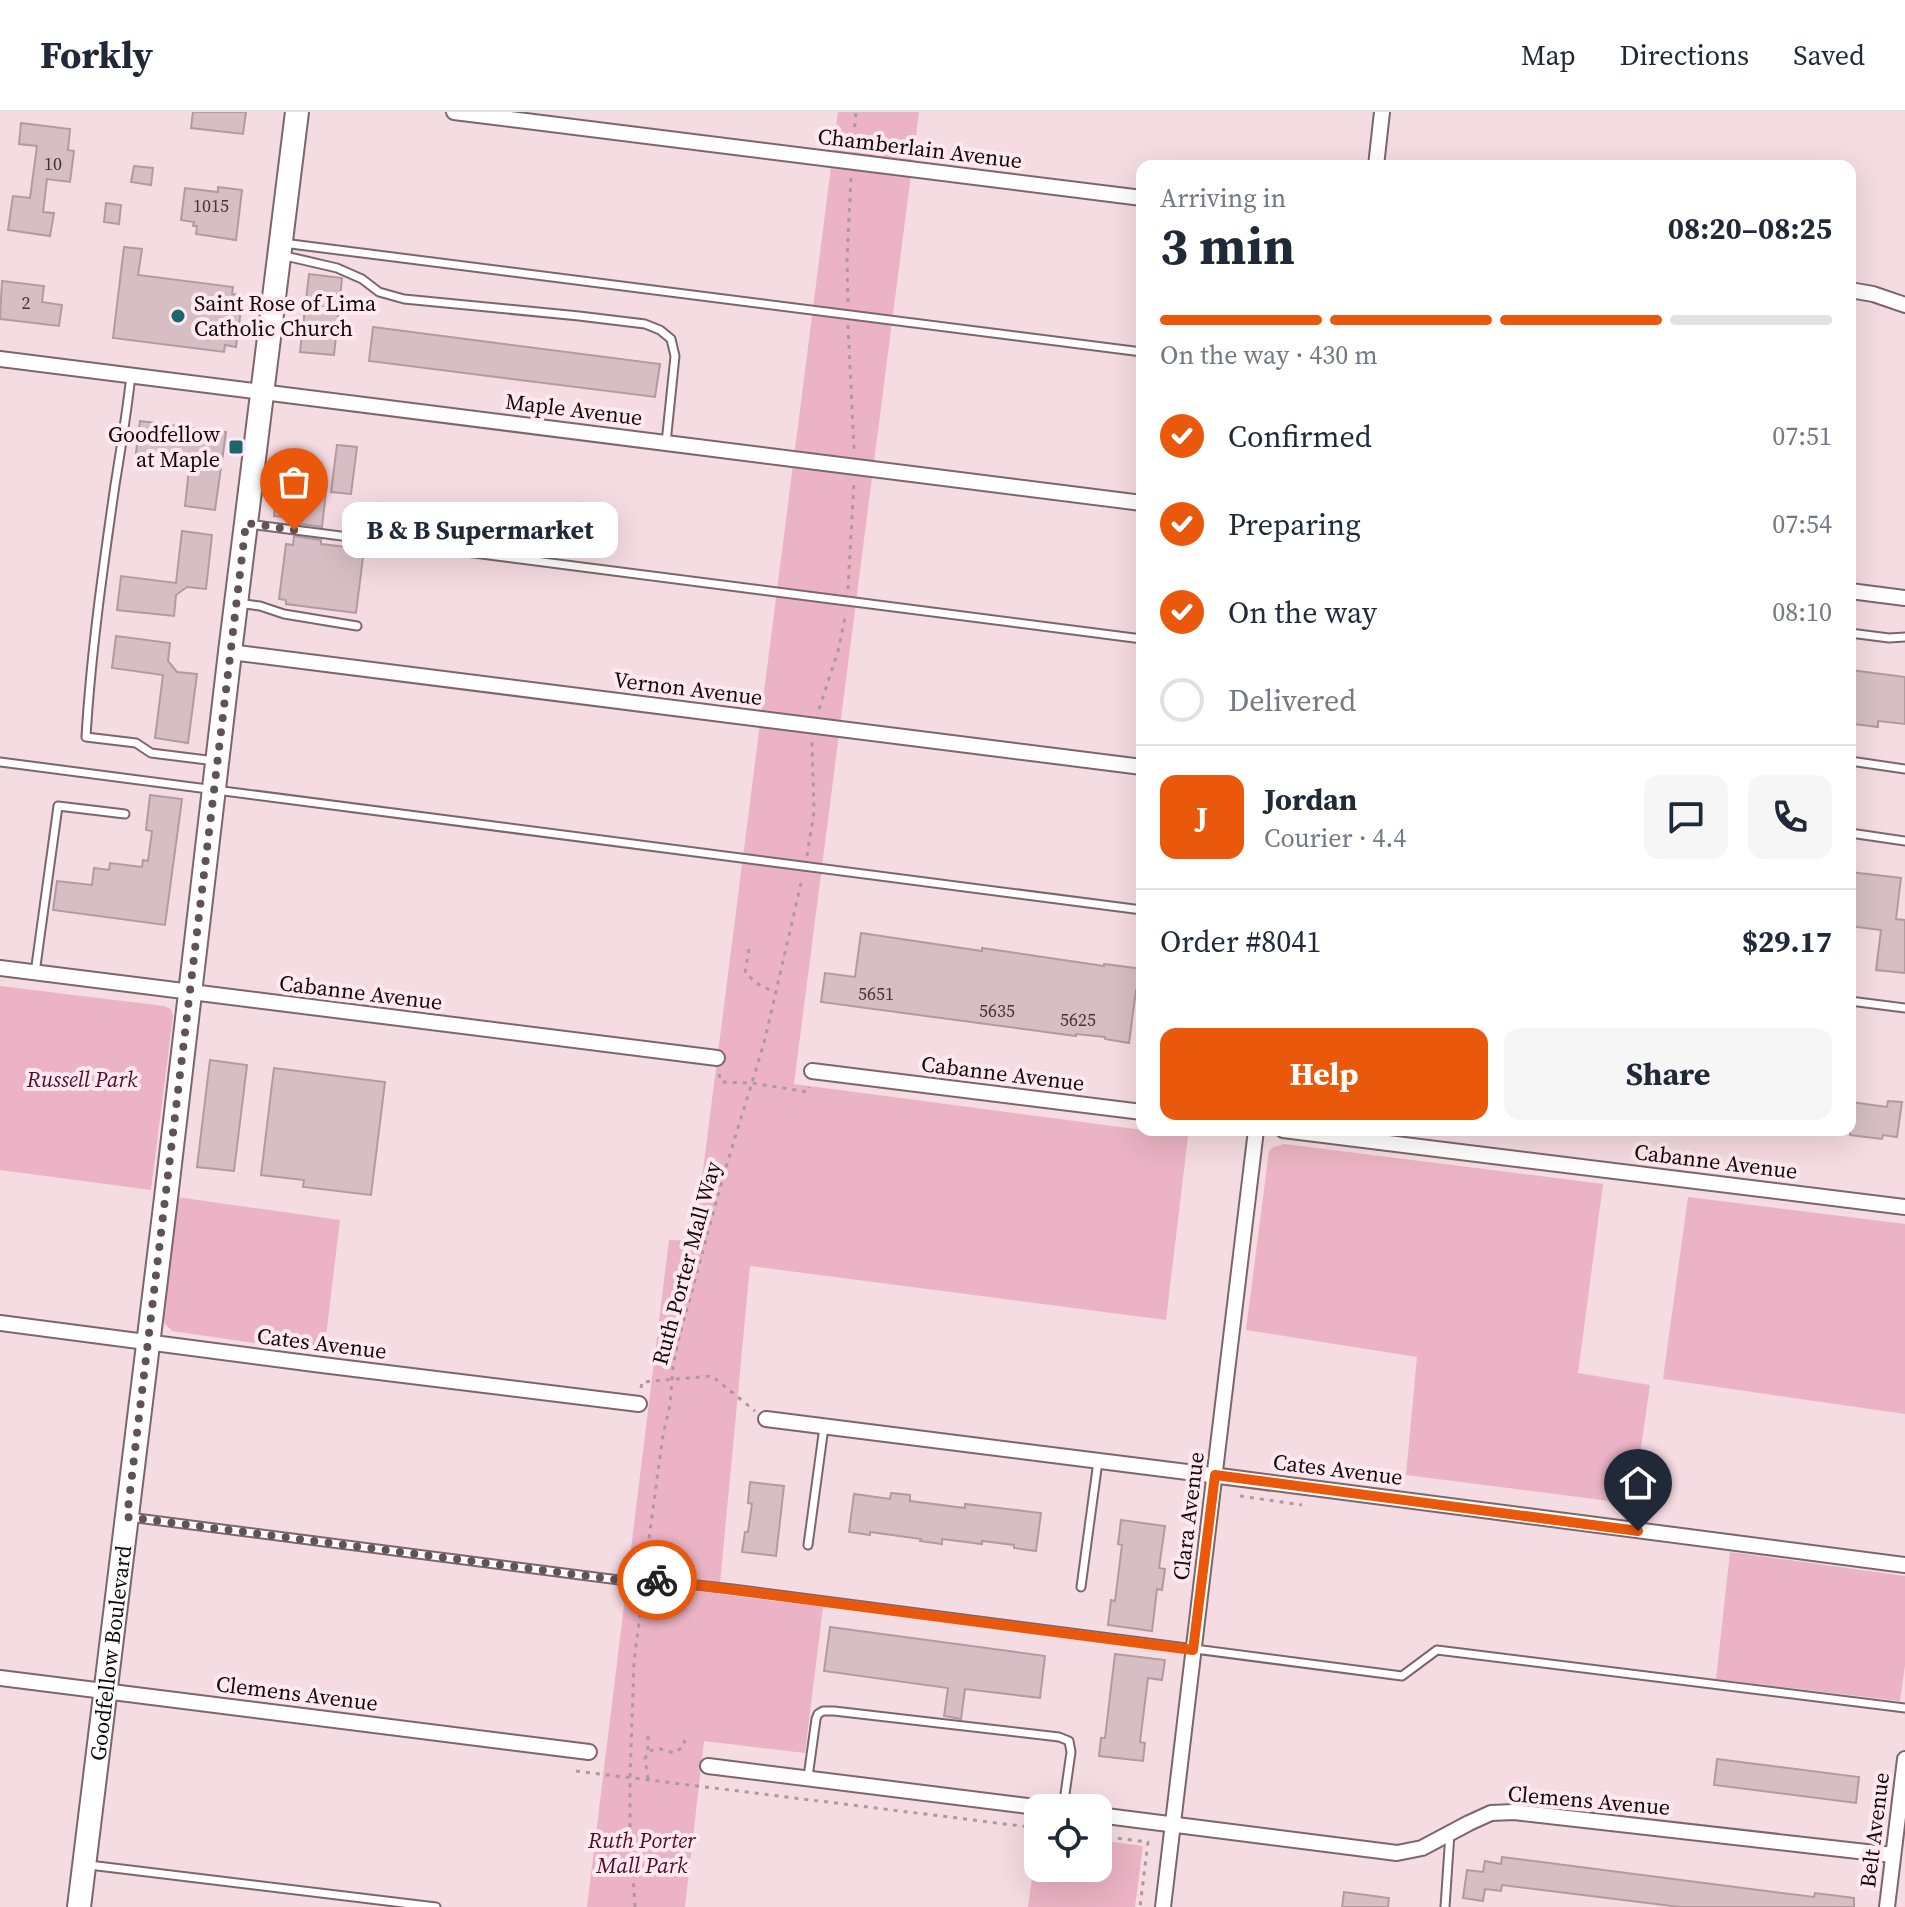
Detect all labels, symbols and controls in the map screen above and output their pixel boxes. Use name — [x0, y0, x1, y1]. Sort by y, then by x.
text: Forkly — [40, 29, 153, 81]
text: Map — [1521, 36, 1576, 74]
text: Directions — [1620, 36, 1749, 74]
text: Saved — [1793, 36, 1865, 74]
street label: Chamberlain Avenue — [816, 121, 1024, 175]
house number: 10 — [44, 151, 62, 176]
text: Arriving in — [1160, 180, 1286, 216]
house number: 1015 — [193, 193, 229, 218]
text: 08:20–08:25 — [1668, 208, 1832, 249]
text: 3 min — [1160, 210, 1295, 281]
place label: Saint Rose of Lima Catholic Church — [194, 288, 377, 343]
house number: 2 — [22, 290, 31, 315]
marker: Saint Rose of Lima Catholic Church — [169, 307, 187, 325]
text: On the way · 430 m — [1160, 337, 1378, 373]
street label: Maple Avenue — [504, 386, 644, 432]
icon: check — [1160, 414, 1204, 458]
text: Confirmed — [1228, 416, 1372, 457]
text: 07:51 — [1772, 418, 1832, 454]
place label: Goodfellow at Maple — [108, 419, 220, 474]
marker: Goodfellow at Maple — [227, 438, 245, 456]
pin — [260, 448, 328, 530]
icon: bag — [272, 460, 316, 504]
callout: B & B Supermarket — [342, 502, 618, 558]
icon: check — [1160, 502, 1204, 546]
text: Preparing — [1228, 504, 1361, 545]
text: 07:54 — [1772, 506, 1832, 542]
text: B & B Supermarket — [367, 512, 593, 548]
icon: check — [1160, 590, 1204, 634]
text: On the way — [1228, 592, 1377, 633]
text: 08:10 — [1772, 594, 1832, 630]
street label: Vernon Avenue — [612, 664, 764, 712]
text: Delivered — [1228, 680, 1356, 721]
button: chat — [1644, 775, 1728, 859]
button: phone — [1748, 775, 1832, 859]
text: Jordan — [1264, 779, 1357, 820]
text: J — [1196, 797, 1208, 838]
text: Courier · 4.4 — [1264, 820, 1406, 856]
text: Order #8041 — [1160, 921, 1321, 962]
text: $29.17 — [1742, 921, 1832, 962]
street label: Cabanne Avenue — [278, 967, 444, 1017]
house number: 5651 — [858, 981, 894, 1006]
house number: 5635 — [979, 998, 1015, 1023]
house number: 5625 — [1060, 1007, 1096, 1032]
button: Help — [1160, 1028, 1488, 1120]
button: Share — [1504, 1028, 1832, 1120]
street label: Cabanne Avenue — [920, 1048, 1086, 1098]
park label: Russell Park — [26, 1064, 138, 1094]
street label: Cabanne Avenue — [1633, 1136, 1799, 1186]
street label: Ruth Porter Mall Way — [644, 1157, 728, 1368]
street label: Cates Avenue — [255, 1320, 389, 1366]
street label: Cates Avenue — [1271, 1446, 1405, 1492]
pin — [1604, 1449, 1672, 1531]
street label: Clara Avenue — [1165, 1450, 1211, 1582]
icon: home — [1616, 1461, 1660, 1505]
courier — [617, 1540, 697, 1620]
street label: Goodfellow Boulevard — [82, 1543, 138, 1762]
icon: bike — [635, 1558, 679, 1602]
street label: Clemens Avenue — [214, 1668, 380, 1718]
street label: Belt Avenue — [1852, 1771, 1896, 1889]
street label: Clemens Avenue — [1507, 1778, 1671, 1822]
map controls — [1024, 1794, 1112, 1882]
button: locate — [1024, 1794, 1112, 1882]
park label: Ruth Porter Mall Park — [587, 1825, 697, 1880]

